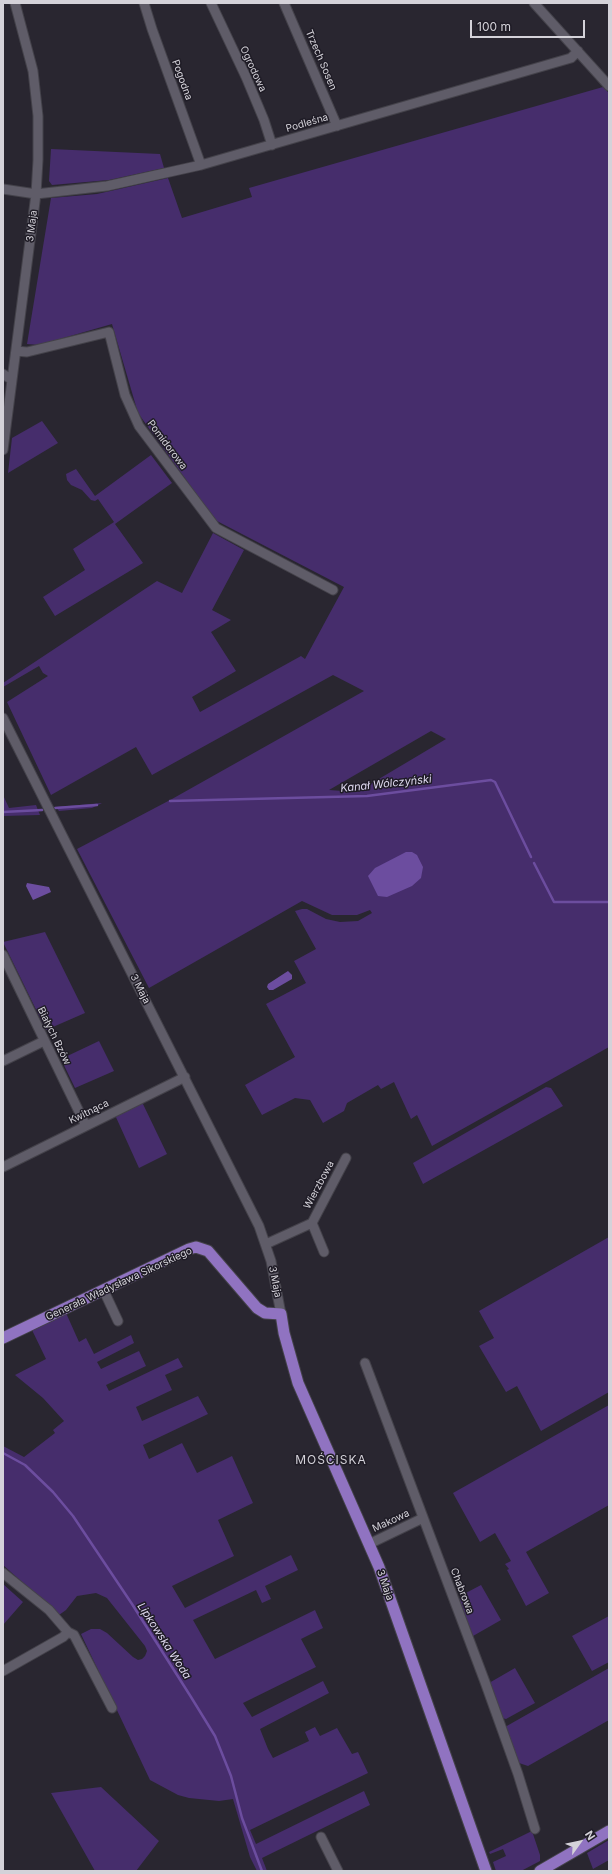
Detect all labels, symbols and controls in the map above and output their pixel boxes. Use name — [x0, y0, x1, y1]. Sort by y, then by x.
scale bar — [472, 12, 587, 38]
text: 100 m — [477, 19, 511, 34]
street label: Trzech Sosen — [303, 28, 339, 92]
street label: Ogrodowa — [237, 44, 269, 94]
street label: Pogodna — [169, 58, 195, 102]
street label: Podleśna — [284, 111, 330, 135]
street label: 3 Maja — [24, 210, 40, 242]
street label: Pomidorowa — [145, 418, 189, 472]
water label: Kanał Wólczyński — [340, 773, 432, 795]
street label: 3 Maja — [127, 972, 153, 1006]
street label: Białych Bzów — [35, 1005, 73, 1067]
street label: Kwitnąca — [67, 1097, 111, 1127]
street label: Wierzbowa — [301, 1159, 337, 1211]
street label: Generała Władysława Sikorskiego — [44, 1245, 194, 1323]
street label: 3 Maja — [266, 1265, 284, 1299]
district label: MOŚCISKA — [295, 1453, 367, 1467]
street label: Makowa — [371, 1507, 411, 1535]
street label: Chabrowa — [448, 1566, 476, 1616]
street label: 3 Maja — [374, 1568, 396, 1602]
water label: Lipkowska Woda — [134, 1600, 194, 1682]
north arrow — [560, 1822, 600, 1862]
text: N — [582, 1828, 598, 1843]

